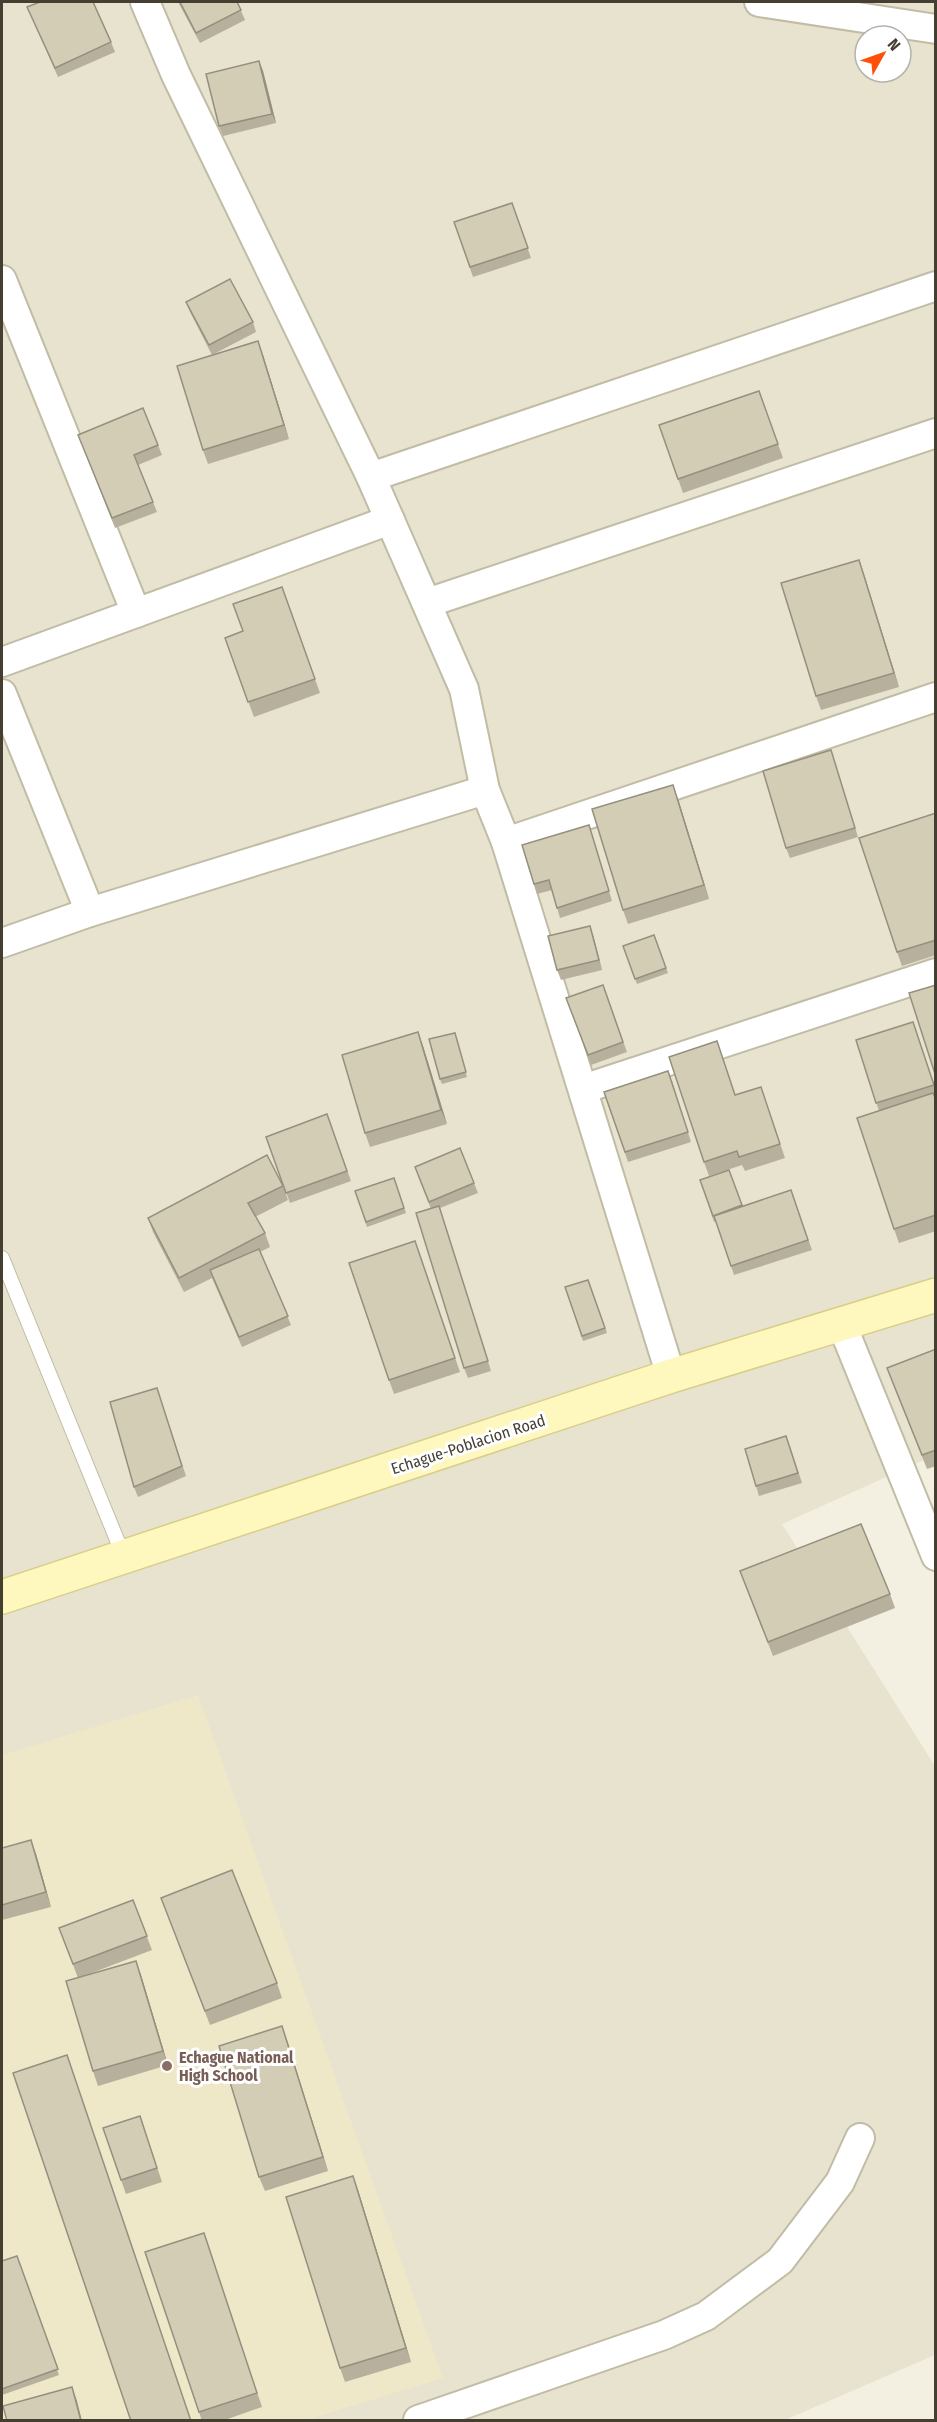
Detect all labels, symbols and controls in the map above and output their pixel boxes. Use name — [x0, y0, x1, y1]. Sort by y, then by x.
north arrow — [853, 24, 913, 84]
text: N — [884, 35, 904, 54]
street label: Echague-Poblacion Road — [389, 1411, 548, 1478]
place label: Echague National High School — [179, 2048, 294, 2085]
marker: Echague National High School — [160, 2059, 174, 2073]

